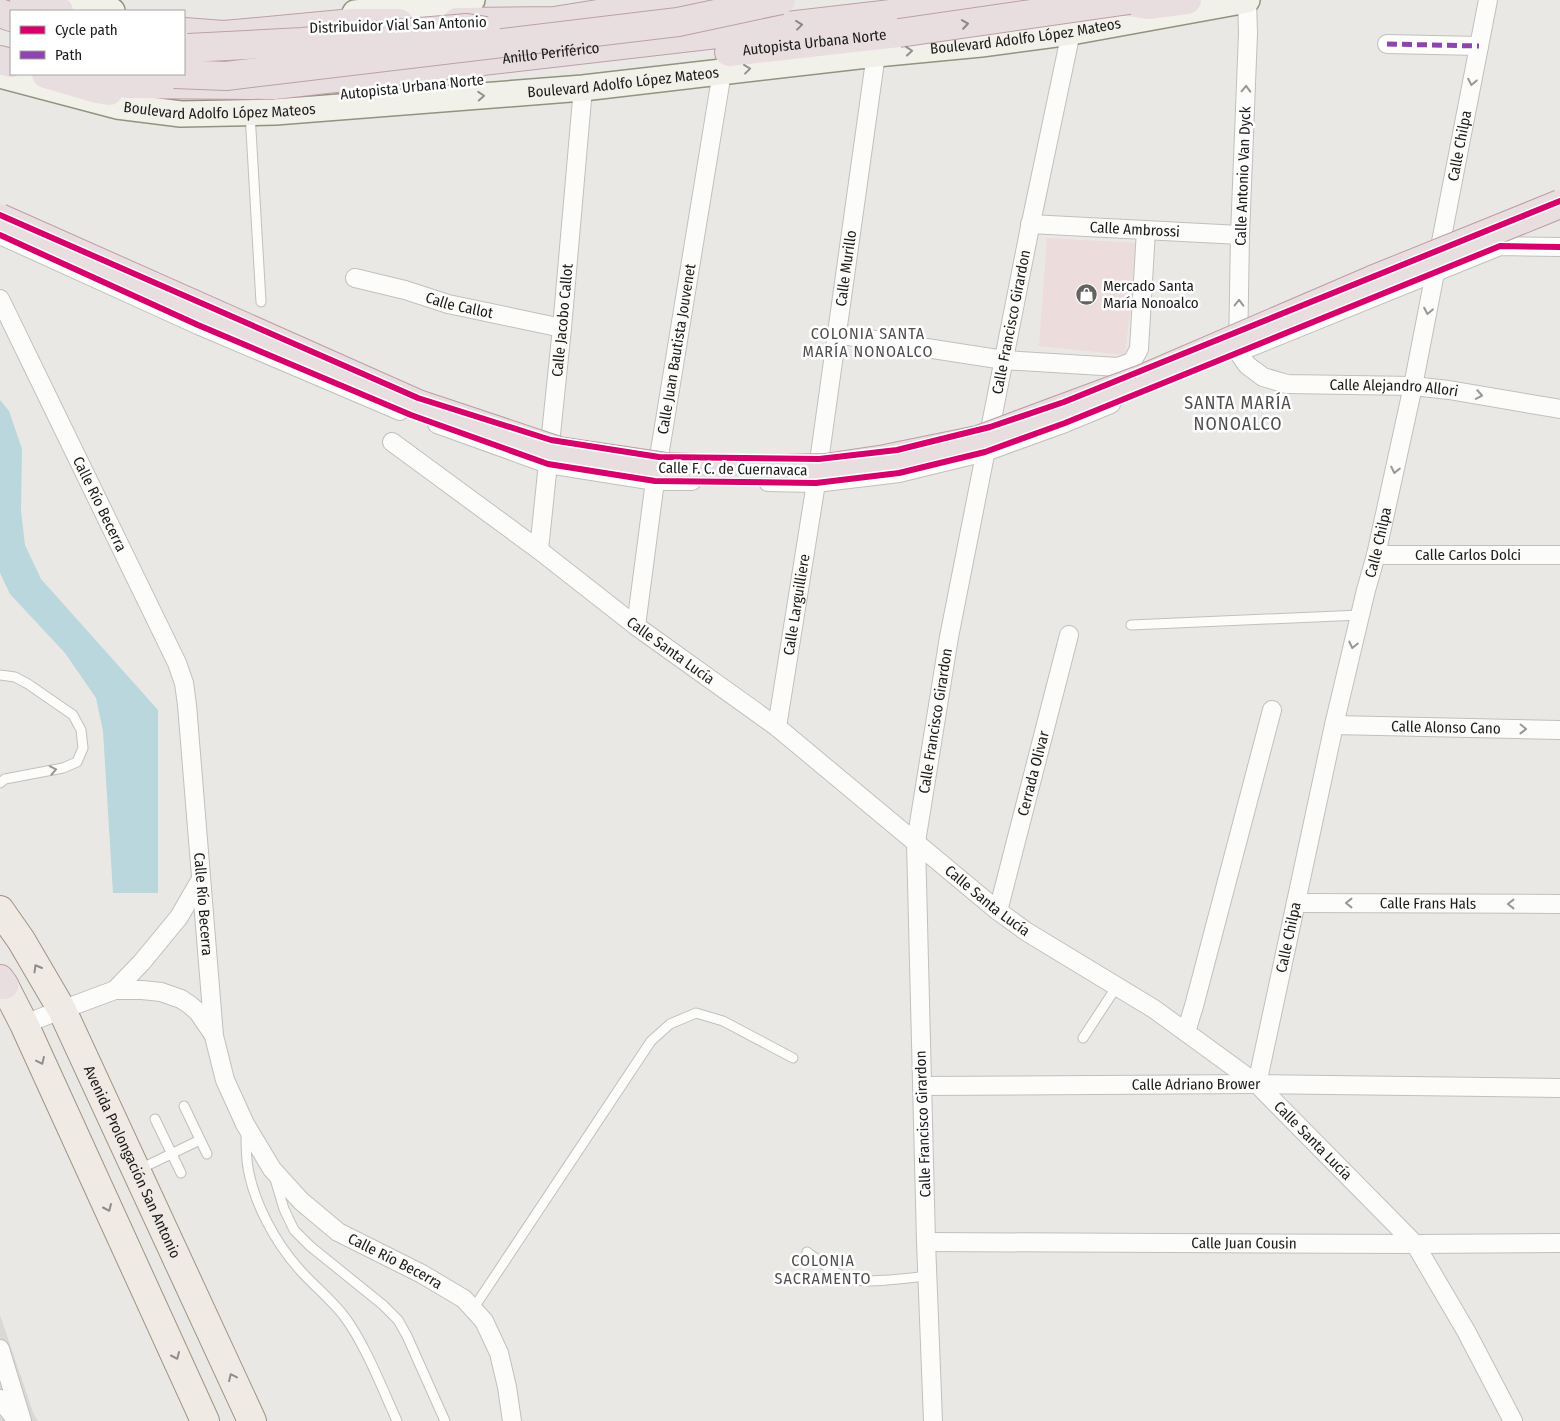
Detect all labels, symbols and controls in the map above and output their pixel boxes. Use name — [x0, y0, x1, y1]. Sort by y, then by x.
legend — [10, 10, 185, 75]
street label: Distribuidor Vial San Antonio — [309, 13, 487, 37]
street label: Boulevard Adolfo López Mateos — [929, 14, 1122, 58]
one-way arrow — [961, 19, 969, 29]
one-way arrow — [795, 20, 803, 31]
text: Cycle path — [55, 21, 118, 39]
street label: Autopista Urbana Norte — [742, 25, 887, 59]
street label: Anillo Periférico — [501, 39, 600, 68]
one-way arrow — [905, 45, 913, 56]
text: Path — [55, 46, 82, 64]
street label: Boulevard Adolfo López Mateos — [527, 63, 720, 101]
one-way arrow — [743, 64, 751, 75]
street label: Autopista Urbana Norte — [339, 70, 485, 104]
one-way arrow — [1467, 78, 1478, 87]
one-way arrow — [1241, 84, 1251, 92]
one-way arrow — [477, 91, 485, 102]
street label: Boulevard Adolfo López Mateos — [123, 98, 316, 123]
street label: Calle Antonio Van Dyck — [1232, 106, 1254, 246]
street label: Calle Chilpa — [1444, 109, 1475, 183]
street label: Calle Ambrossi — [1089, 218, 1180, 241]
street label: Calle Murillo — [832, 229, 860, 307]
street label: Calle Francisco Girardon — [988, 248, 1034, 396]
street label: Calle Juan Bautista Jouvenet — [654, 262, 699, 436]
street label: Calle Jacobo Callot — [548, 263, 577, 378]
place label: Mercado Santa María Nonoalco — [1103, 277, 1199, 312]
shop icon: Mercado Santa María Nonoalco — [1075, 283, 1099, 307]
street label: Calle Callot — [423, 288, 495, 322]
one-way arrow — [1234, 299, 1244, 307]
one-way arrow — [1424, 306, 1434, 315]
district label: COLONIA SANTA MARÍA NONOALCO — [803, 324, 933, 361]
street label: Calle Alejandro Allori — [1329, 376, 1460, 400]
one-way arrow — [1474, 390, 1483, 400]
district label: SANTA MARÍA NONOALCO — [1184, 391, 1292, 435]
street label: Calle Río Becerra — [69, 454, 130, 555]
street label: Calle F. C. de Cuernavaca — [658, 459, 808, 479]
one-way arrow — [1390, 465, 1401, 474]
street label: Calle Chilpa — [1361, 506, 1395, 580]
street label: Calle Carlos Dolci — [1415, 546, 1521, 564]
street label: Calle Larguilliere — [780, 553, 814, 657]
street label: Calle Santa Lucía — [623, 613, 718, 688]
one-way arrow — [1348, 640, 1359, 649]
street label: Calle Francisco Girardon — [915, 647, 956, 795]
street label: Calle Alonso Cano — [1391, 717, 1501, 738]
one-way arrow — [1519, 724, 1527, 734]
street label: Cerrada Olivar — [1014, 728, 1053, 818]
one-way arrow — [49, 766, 58, 776]
street label: Calle Río Becerra — [190, 852, 216, 956]
street label: Calle Santa Lucía — [941, 862, 1033, 940]
street label: Calle Frans Hals — [1380, 894, 1476, 913]
one-way arrow — [1345, 898, 1352, 908]
one-way arrow — [1507, 899, 1515, 909]
street label: Calle Chilpa — [1272, 900, 1305, 974]
one-way arrow — [33, 964, 43, 973]
street label: Calle Francisco Girardon — [911, 1050, 935, 1198]
one-way arrow — [35, 1055, 45, 1064]
street label: Avenida Prolongación San Antonio — [80, 1063, 185, 1261]
street label: Calle Adriano Brower — [1132, 1075, 1261, 1094]
street label: Calle Santa Lucía — [1270, 1097, 1356, 1184]
one-way arrow — [102, 1203, 113, 1212]
street label: Calle Río Becerra — [345, 1229, 445, 1293]
street label: Calle Juan Cousin — [1191, 1234, 1297, 1253]
district label: COLONIA SACRAMENTO — [775, 1251, 871, 1288]
one-way arrow — [169, 1351, 180, 1360]
one-way arrow — [228, 1373, 238, 1382]

